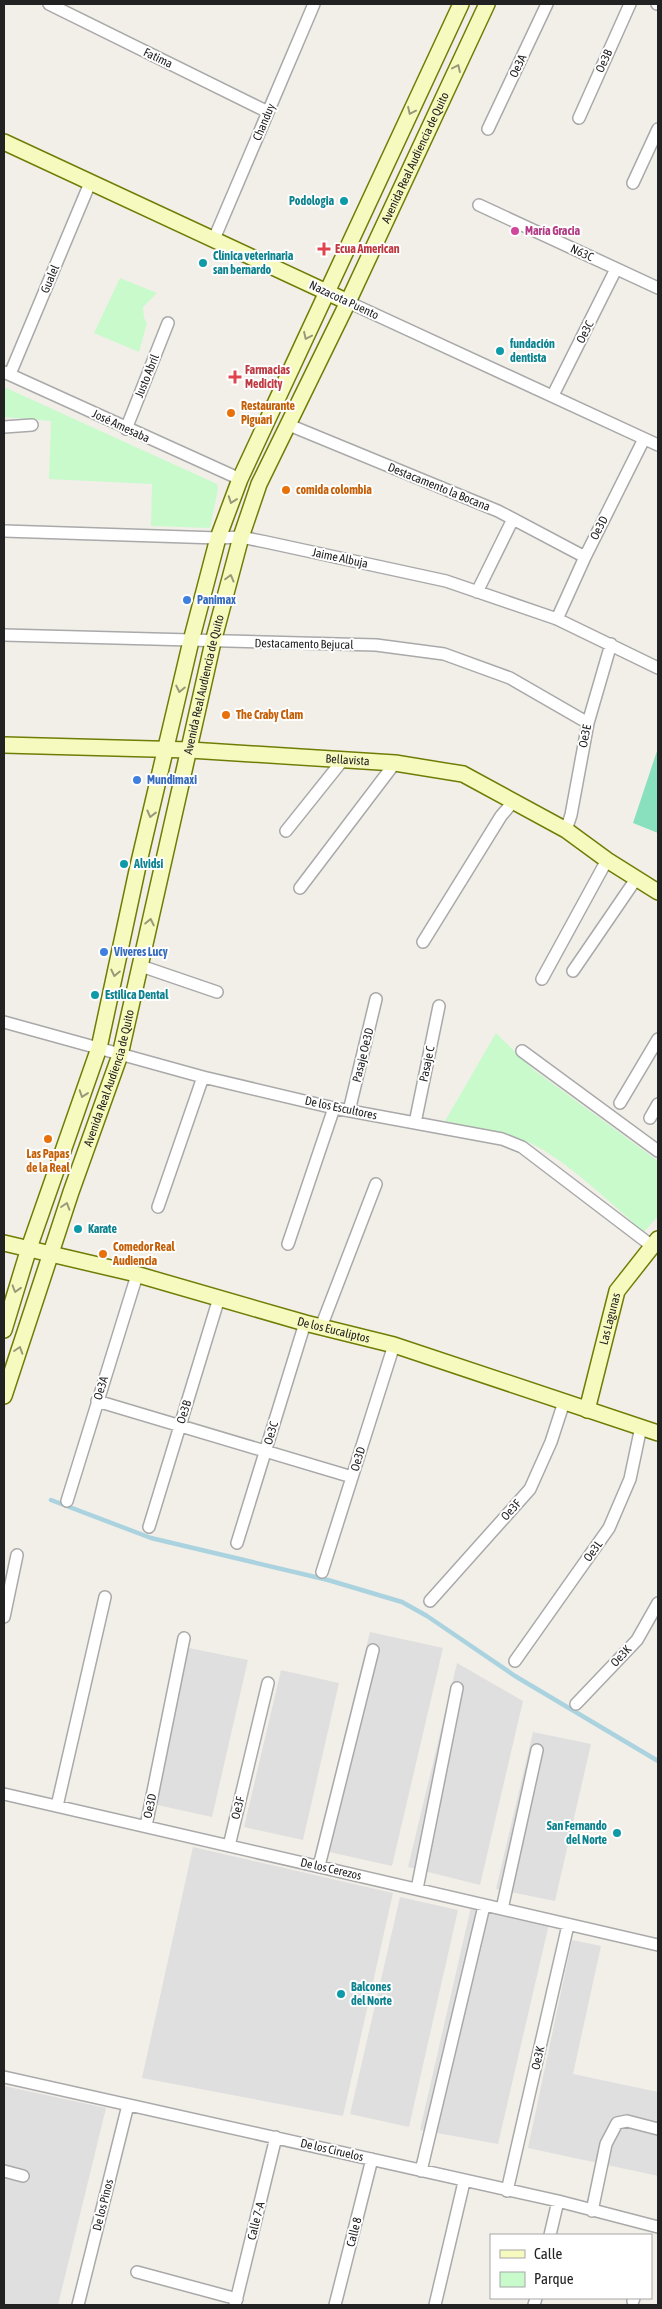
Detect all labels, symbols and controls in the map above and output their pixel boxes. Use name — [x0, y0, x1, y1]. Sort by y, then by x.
street label: Fatima — [141, 45, 175, 71]
street label: Oe3B — [593, 47, 615, 75]
street label: Oe3A — [507, 52, 529, 80]
one-way arrow — [451, 64, 462, 73]
street label: Avenida Real Audiencia de Quito — [379, 90, 452, 225]
street label: Chanduy — [250, 101, 278, 143]
one-way arrow — [407, 106, 417, 115]
place label: Podologia — [289, 194, 334, 208]
marker: Podologia — [338, 195, 350, 207]
place label: María Gracia — [525, 224, 581, 238]
marker: María Gracia — [509, 225, 521, 237]
marker: Ecua American — [317, 242, 331, 256]
place label: Ecua American — [335, 242, 400, 256]
street label: N63C — [568, 242, 596, 265]
place label: Clínica veterinaria san bernardo — [213, 249, 294, 277]
marker: Clínica veterinaria san bernardo — [197, 257, 209, 269]
street label: Gualel — [38, 262, 63, 295]
street label: Nazacota Puento — [307, 278, 381, 322]
street label: Oe3C — [573, 318, 597, 346]
one-way arrow — [302, 331, 313, 340]
place label: fundación dentista — [509, 337, 555, 365]
marker: fundación dentista — [494, 345, 506, 357]
street label: Justo Abril — [132, 352, 162, 400]
place label: Farmacias Medicity — [245, 363, 291, 391]
marker: Farmacias Medicity — [229, 371, 241, 383]
place label: Restaurante Piguari — [241, 399, 296, 427]
street label: José Amesaba — [90, 407, 152, 445]
marker: Restaurante Piguari — [225, 407, 237, 419]
street label: Destacamento la Bocana — [386, 460, 492, 514]
place label: comida colombia — [296, 483, 372, 497]
marker: comida colombia — [280, 484, 292, 496]
one-way arrow — [228, 495, 238, 504]
street label: Oe3D — [587, 514, 611, 542]
street label: Jaime Albuja — [311, 545, 369, 571]
one-way arrow — [225, 575, 235, 583]
place label: Panimax — [197, 593, 236, 607]
marker: Panimax — [181, 594, 193, 606]
street label: Avenida Real Audiencia de Quito — [181, 613, 227, 756]
street label: Destacamento Bejucal — [254, 636, 354, 652]
one-way arrow — [175, 684, 186, 693]
place label: The Craby Clam — [236, 708, 304, 722]
marker: The Craby Clam — [220, 709, 232, 721]
street label: Oe3E — [576, 723, 594, 749]
street label: Bellavista — [325, 752, 370, 768]
place label: Mundimaxi — [147, 773, 197, 787]
marker: Mundimaxi — [131, 774, 143, 786]
one-way arrow — [146, 810, 157, 819]
place label: Alvidsi — [133, 857, 164, 871]
marker: Alvidsi — [118, 858, 130, 870]
one-way arrow — [144, 917, 155, 926]
place label: Viveres Lucy — [113, 945, 168, 959]
marker: Viveres Lucy — [98, 946, 110, 958]
one-way arrow — [110, 968, 121, 977]
place label: Estilica Dental — [105, 988, 169, 1002]
marker: Estilica Dental — [89, 989, 101, 1001]
street label: Avenida Real Audiencia de Quito — [81, 1008, 137, 1148]
street label: Pasaje Oe3D — [349, 1026, 377, 1084]
street label: Pasaje C — [416, 1044, 438, 1083]
one-way arrow — [79, 1089, 89, 1098]
street label: De los Escultores — [304, 1094, 378, 1122]
marker: Las Papas de la Real — [42, 1133, 54, 1145]
place label: Las Papas de la Real — [26, 1147, 71, 1175]
one-way arrow — [60, 1202, 70, 1211]
place label: Karate — [88, 1222, 117, 1236]
marker: Karate — [72, 1223, 84, 1235]
place label: Comedor Real Audiencia — [112, 1240, 176, 1268]
marker: Comedor Real Audiencia — [97, 1248, 109, 1260]
one-way arrow — [12, 1285, 22, 1293]
street label: Las Lagunas — [597, 1291, 623, 1346]
street label: De los Eucaliptos — [296, 1314, 371, 1346]
one-way arrow — [13, 1346, 23, 1354]
street label: Oe3A — [91, 1374, 111, 1402]
street label: Oe3B — [174, 1398, 194, 1425]
street label: Oe3C — [261, 1419, 281, 1446]
street label: Oe3D — [348, 1445, 368, 1473]
street label: Oe3F — [498, 1497, 524, 1523]
street label: Oe3L — [581, 1537, 606, 1564]
street label: Oe3K — [608, 1642, 634, 1670]
street label: Oe3D — [141, 1792, 159, 1820]
street label: Oe3F — [228, 1795, 248, 1821]
place label: San Fernando del Norte — [547, 1819, 608, 1847]
marker: San Fernando del Norte — [611, 1827, 623, 1839]
street label: De los Cerezos — [299, 1855, 363, 1883]
place label: Balcones del Norte — [351, 1980, 392, 2008]
marker: Balcones del Norte — [335, 1988, 347, 2000]
street label: Oe3K — [528, 2045, 548, 2071]
street label: De los Ciruelos — [299, 2136, 365, 2164]
street label: De los Pinos — [90, 2178, 116, 2232]
street label: Calle 7-A — [245, 2200, 268, 2242]
street label: Calle 8 — [344, 2215, 365, 2248]
legend — [490, 2234, 652, 2299]
text: Calle — [534, 2245, 563, 2262]
text: Parque — [534, 2270, 574, 2287]

